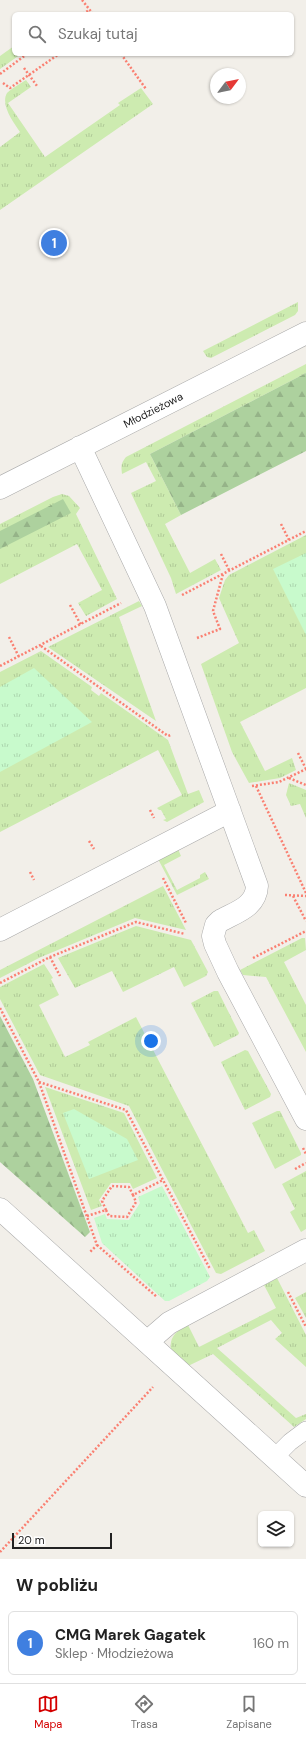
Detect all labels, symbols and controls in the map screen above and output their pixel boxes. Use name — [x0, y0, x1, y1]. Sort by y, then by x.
search box — [12, 12, 294, 56]
icon: search — [26, 23, 48, 45]
text: Szukaj tutaj — [58, 24, 138, 44]
north arrow — [210, 68, 246, 104]
pin: 1 — [41, 228, 67, 258]
street label: Młodzieżowa — [121, 389, 185, 431]
your location — [141, 1031, 161, 1051]
map controls — [258, 1511, 294, 1547]
button: layers — [258, 1511, 294, 1547]
scale bar — [12, 1531, 112, 1550]
text: 20 m — [18, 1533, 44, 1547]
text: W pobliżu — [16, 1574, 98, 1596]
text: CMG Marek Gagatek — [55, 1625, 206, 1645]
text: 1 — [28, 1635, 32, 1652]
text: 160 m — [253, 1635, 289, 1652]
text: Sklep · Młodzieżowa — [55, 1645, 174, 1662]
tab: Mapa — [34, 1693, 62, 1731]
tab: Trasa — [131, 1693, 158, 1731]
tab: Zapisane — [226, 1693, 272, 1731]

